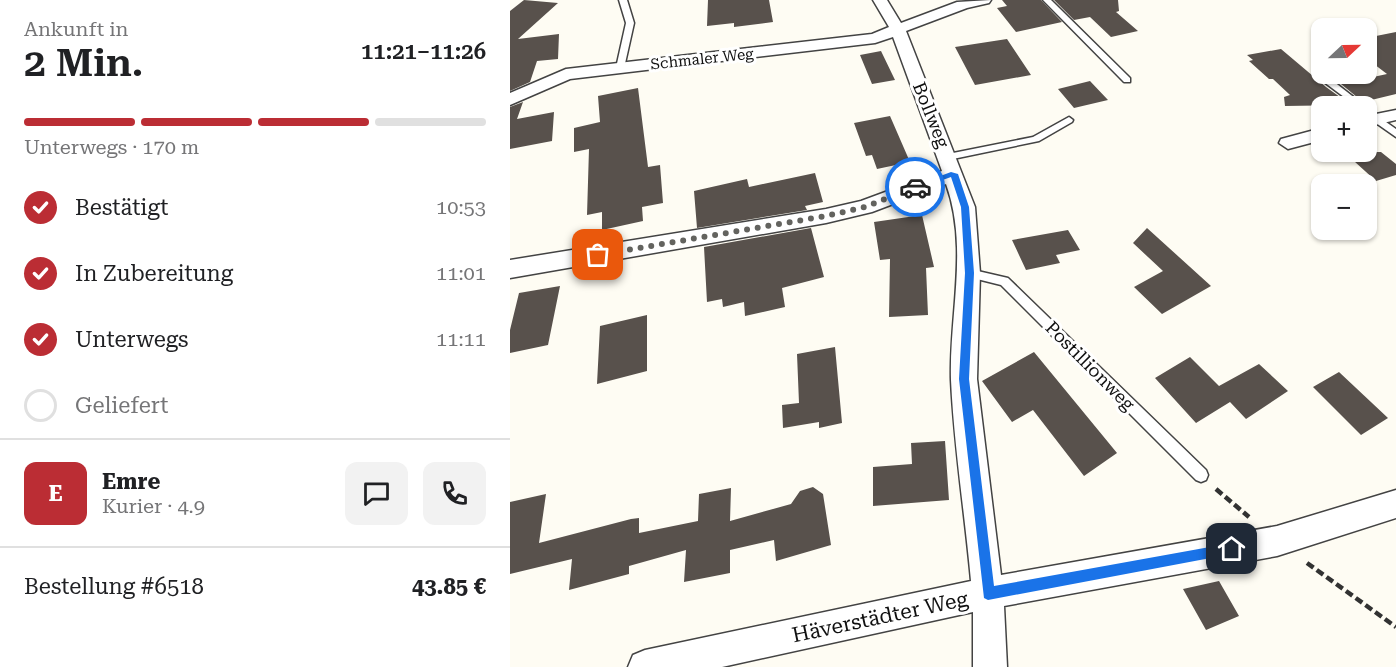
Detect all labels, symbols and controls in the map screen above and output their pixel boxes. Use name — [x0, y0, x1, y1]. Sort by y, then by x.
text: Ankunft in — [24, 17, 128, 41]
north arrow — [1311, 18, 1377, 84]
map controls — [1311, 18, 1377, 240]
text: 11:21–11:26 — [361, 39, 486, 64]
text: 2 Min. — [24, 40, 143, 86]
street label: Schmaler Weg — [650, 45, 755, 73]
street label: Bollweg — [909, 79, 954, 151]
button: + — [1311, 96, 1377, 162]
text: Unterwegs · 170 m — [24, 135, 199, 159]
courier — [885, 157, 945, 217]
icon: car — [899, 171, 932, 204]
button: − — [1311, 174, 1377, 240]
icon: check — [24, 191, 57, 224]
text: Bestätigt — [75, 195, 168, 220]
text: 10:53 — [436, 195, 486, 219]
pin — [572, 229, 623, 280]
icon: bag — [581, 238, 614, 271]
icon: check — [24, 257, 57, 290]
text: In Zubereitung — [75, 261, 233, 286]
text: 11:01 — [436, 261, 486, 285]
street label: Postillionweg — [1042, 317, 1140, 415]
icon: check — [24, 323, 57, 356]
text: Unterwegs — [75, 327, 189, 352]
text: 11:11 — [436, 327, 486, 351]
text: Geliefert — [75, 393, 168, 418]
button: chat — [345, 462, 408, 525]
button: phone — [423, 462, 486, 525]
text: Emre — [102, 469, 160, 494]
text: E — [48, 481, 63, 506]
text: Kurier · 4.9 — [102, 494, 205, 518]
pin — [1206, 523, 1257, 574]
icon: home — [1215, 532, 1248, 565]
text: Bestellung #6518 — [24, 574, 204, 599]
text: 43.85 € — [412, 574, 486, 599]
street label: Häverstädter Weg — [790, 587, 970, 647]

